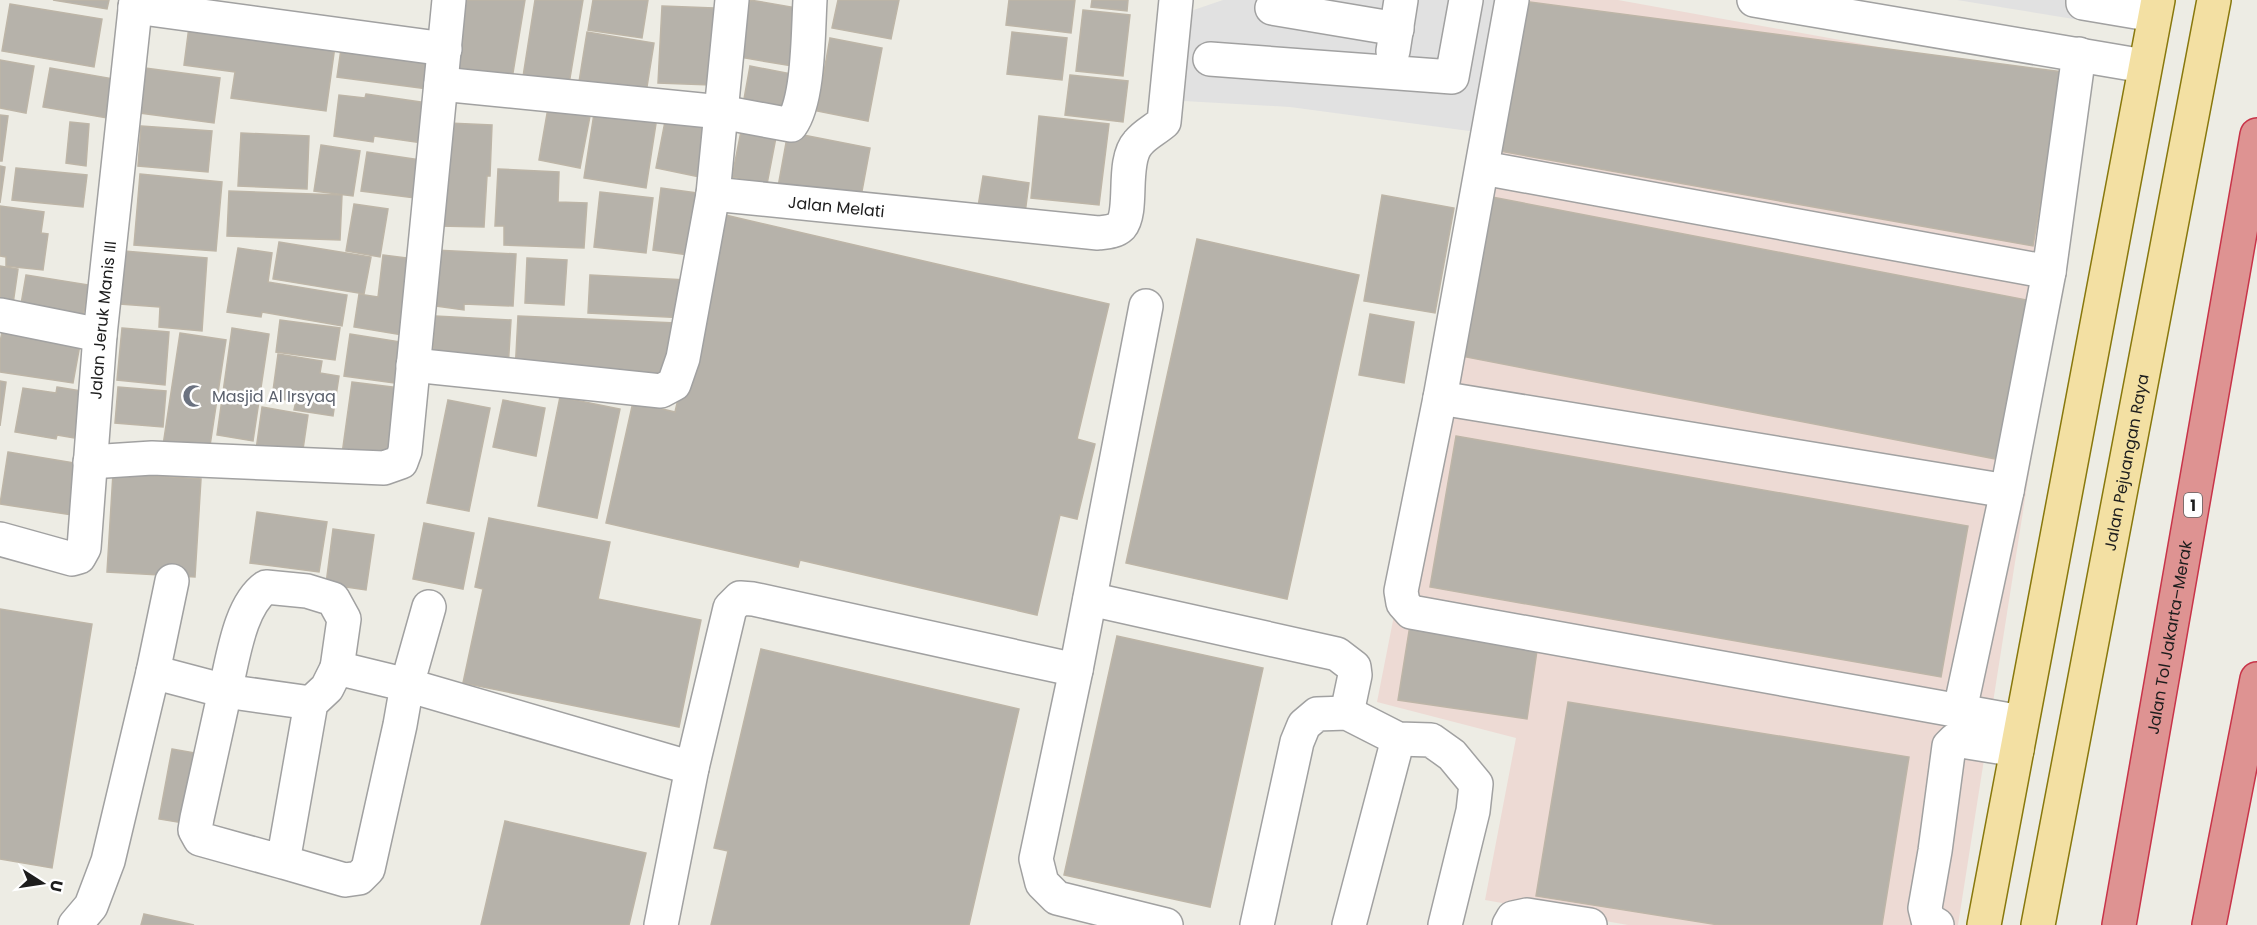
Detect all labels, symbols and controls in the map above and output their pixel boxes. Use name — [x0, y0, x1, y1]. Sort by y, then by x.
street label: Jalan Melati — [787, 190, 886, 223]
street label: Jalan Jeruk Manis III — [84, 240, 122, 400]
street label: Jalan Pejuangan Raya — [2098, 372, 2154, 553]
mosque icon: Masjid Al Irsyaq — [181, 383, 207, 409]
place label: Masjid Al Irsyaq — [212, 385, 336, 408]
road number: 1 — [2184, 493, 2202, 517]
street label: Jalan Tol Jakarta–Merak — [2141, 538, 2198, 736]
north arrow — [12, 853, 72, 913]
text: U — [44, 878, 69, 894]

